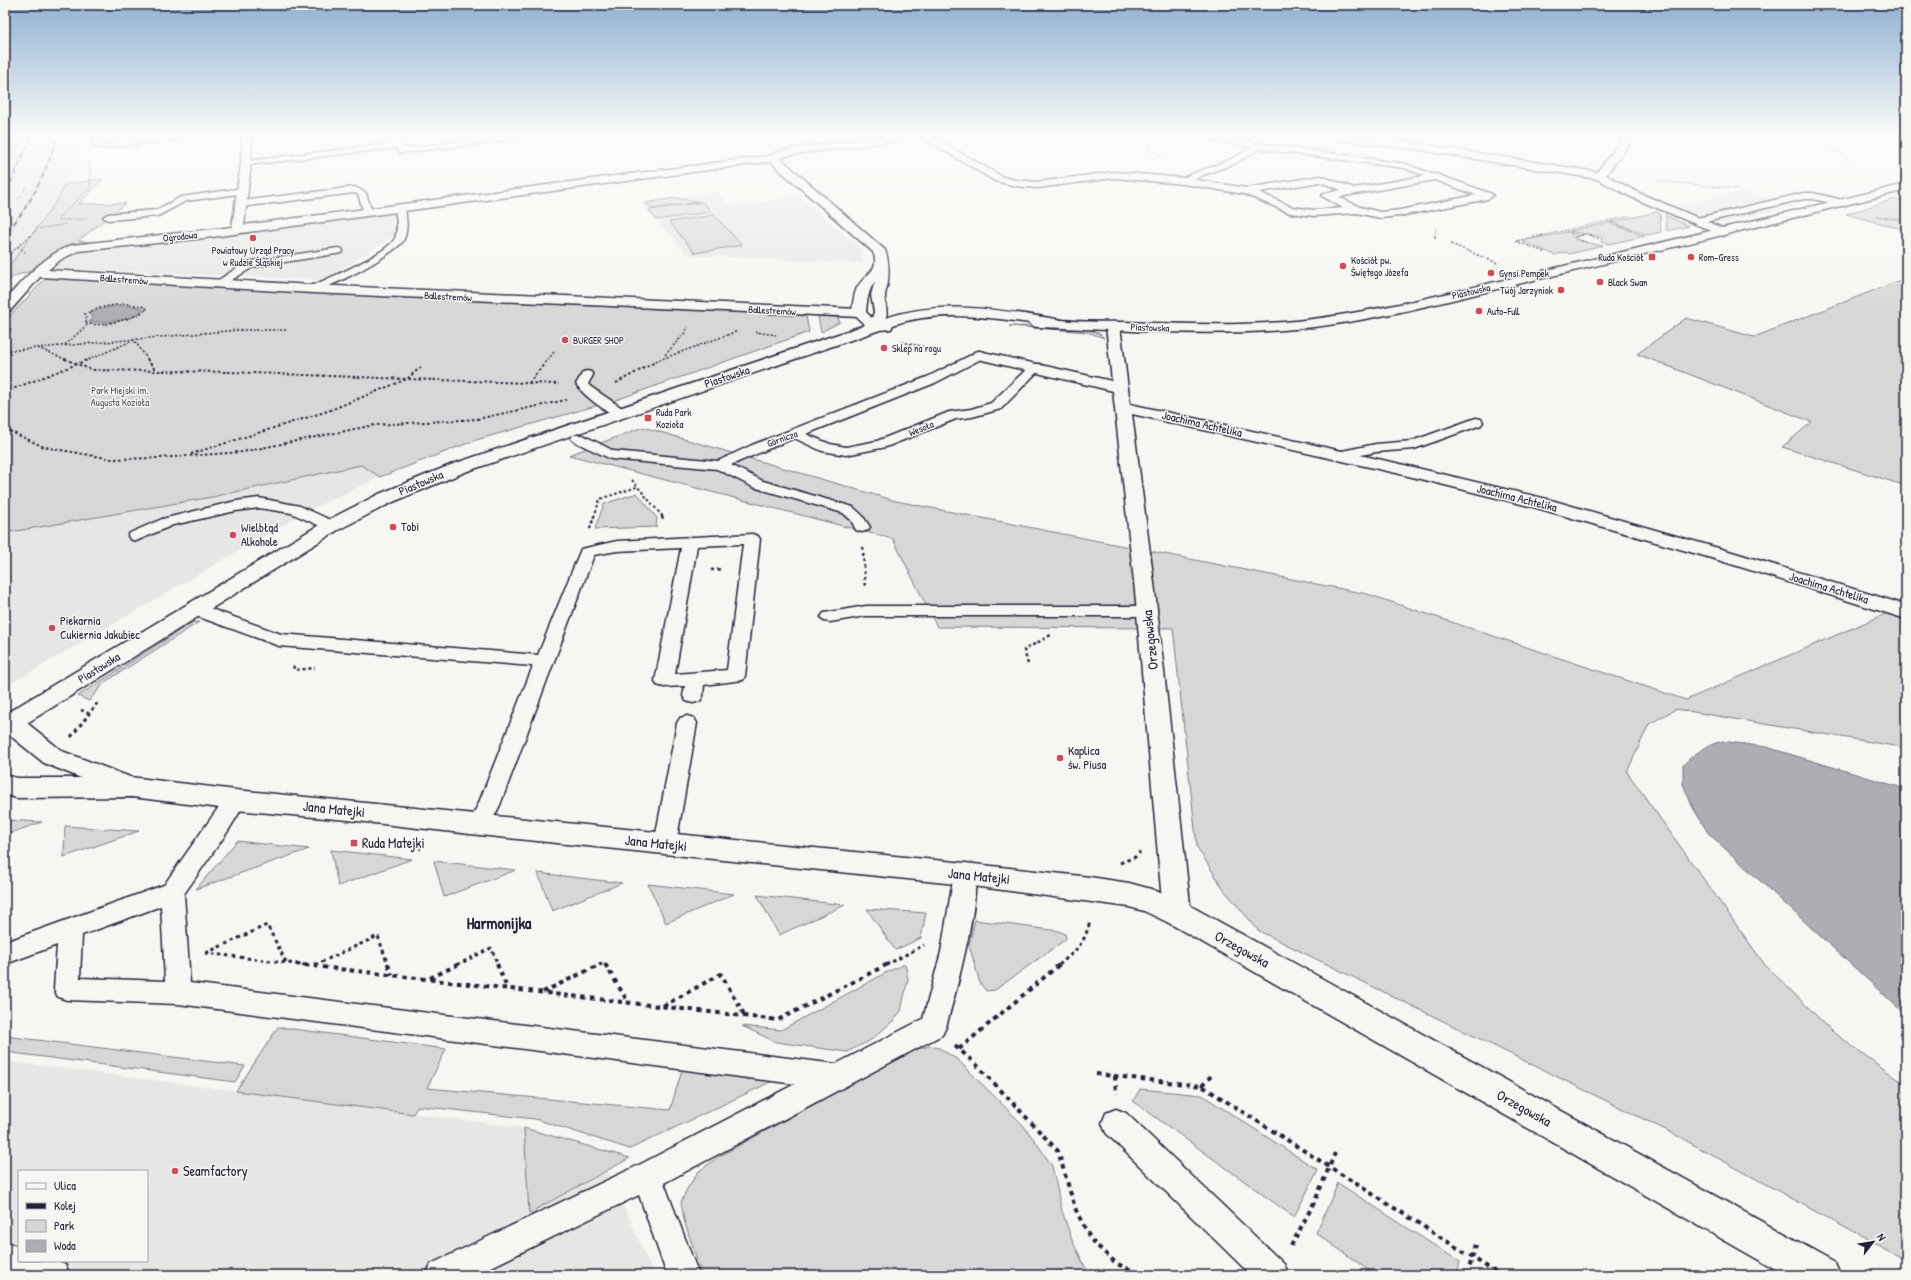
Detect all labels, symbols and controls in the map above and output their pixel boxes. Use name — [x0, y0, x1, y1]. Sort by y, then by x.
street label: Ogrodowa — [162, 228, 198, 245]
marker: Powiatowy Urząd Pracy w Rudzie Śląskiej — [248, 233, 258, 243]
place label: Powiatowy Urząd Pracy w Rudzie Śląskiej — [212, 244, 294, 269]
place label: Ruda Kościół — [1598, 251, 1644, 264]
place label: Rom-Gress — [1699, 251, 1739, 264]
marker: Ruda Kościół — [1647, 252, 1657, 262]
marker: Rom-Gress — [1686, 252, 1696, 262]
place label: Kościół pw. Świętego Józefa — [1351, 254, 1408, 279]
marker: Kościół pw. Świętego Józefa — [1338, 261, 1348, 271]
place label: Gynsi Pempek — [1499, 267, 1549, 280]
marker: Gynsi Pempek — [1486, 268, 1496, 278]
street label: Ballestremów — [100, 271, 149, 288]
place label: Black Swan — [1608, 276, 1648, 289]
marker: Black Swan — [1595, 277, 1605, 287]
street label: Piastowska — [1451, 281, 1492, 302]
place label: Twój Jarzyniok — [1500, 284, 1553, 297]
marker: Twój Jarzyniok — [1556, 285, 1566, 295]
street label: Ballestremów — [424, 289, 473, 304]
street label: Ballestremów — [748, 303, 797, 318]
place label: Auto-Full — [1487, 305, 1520, 318]
marker: Auto-Full — [1474, 306, 1484, 316]
street label: Piastowska — [1130, 320, 1170, 335]
place label: BURGER SHOP — [573, 334, 624, 347]
marker: BURGER SHOP — [560, 335, 570, 345]
place label: Sklep na rogu — [892, 342, 941, 355]
marker: Sklep na rogu — [879, 343, 889, 353]
street label: Piastowska — [702, 361, 752, 392]
park label: Park Miejski im. Augusta Kozioła — [91, 384, 149, 409]
place label: Ruda Park Kozioła — [656, 406, 691, 431]
street label: Joachima Achtelika — [1160, 406, 1244, 441]
marker: Ruda Park Kozioła — [643, 413, 653, 423]
street label: Wesoła — [907, 418, 936, 439]
street label: Górnicza — [765, 427, 799, 450]
street label: Piastowska — [396, 465, 446, 499]
street label: Joachima Achtelika — [1475, 479, 1559, 516]
place label: Tobi — [401, 518, 419, 535]
place label: Wielbłąd Alkohole — [241, 519, 278, 550]
marker: Tobi — [388, 522, 398, 532]
marker: Wielbłąd Alkohole — [228, 530, 238, 540]
street label: Joachima Achtelika — [1787, 567, 1871, 608]
street label: Orzegowska — [1137, 609, 1163, 671]
place label: Piekarnia Cukiernia Jakubiec — [60, 612, 140, 643]
marker: Piekarnia Cukiernia Jakubiec — [47, 623, 57, 633]
street label: Piastowska — [74, 648, 123, 687]
place label: Kaplica św. Piusa — [1068, 742, 1106, 773]
marker: Kaplica św. Piusa — [1055, 753, 1065, 763]
street label: Jana Matejki — [302, 796, 366, 822]
street label: Jana Matejki — [624, 830, 688, 856]
place label: Ruda Matejki — [362, 833, 425, 853]
marker: Ruda Matejki — [349, 838, 359, 848]
street label: Jana Matejki — [947, 863, 1011, 889]
district label: Harmonijka — [467, 912, 532, 934]
street label: Orzegowska — [1211, 926, 1273, 972]
street label: Orzegowska — [1493, 1085, 1555, 1131]
place label: Seamfactory — [183, 1161, 248, 1181]
marker: Seamfactory — [170, 1166, 180, 1176]
legend — [18, 1170, 148, 1262]
text: Ulica — [54, 1177, 76, 1194]
text: Kolej — [54, 1197, 76, 1214]
text: Park — [54, 1217, 74, 1234]
north arrow — [1853, 1222, 1893, 1262]
text: N — [1874, 1231, 1889, 1243]
text: Woda — [54, 1237, 76, 1254]

